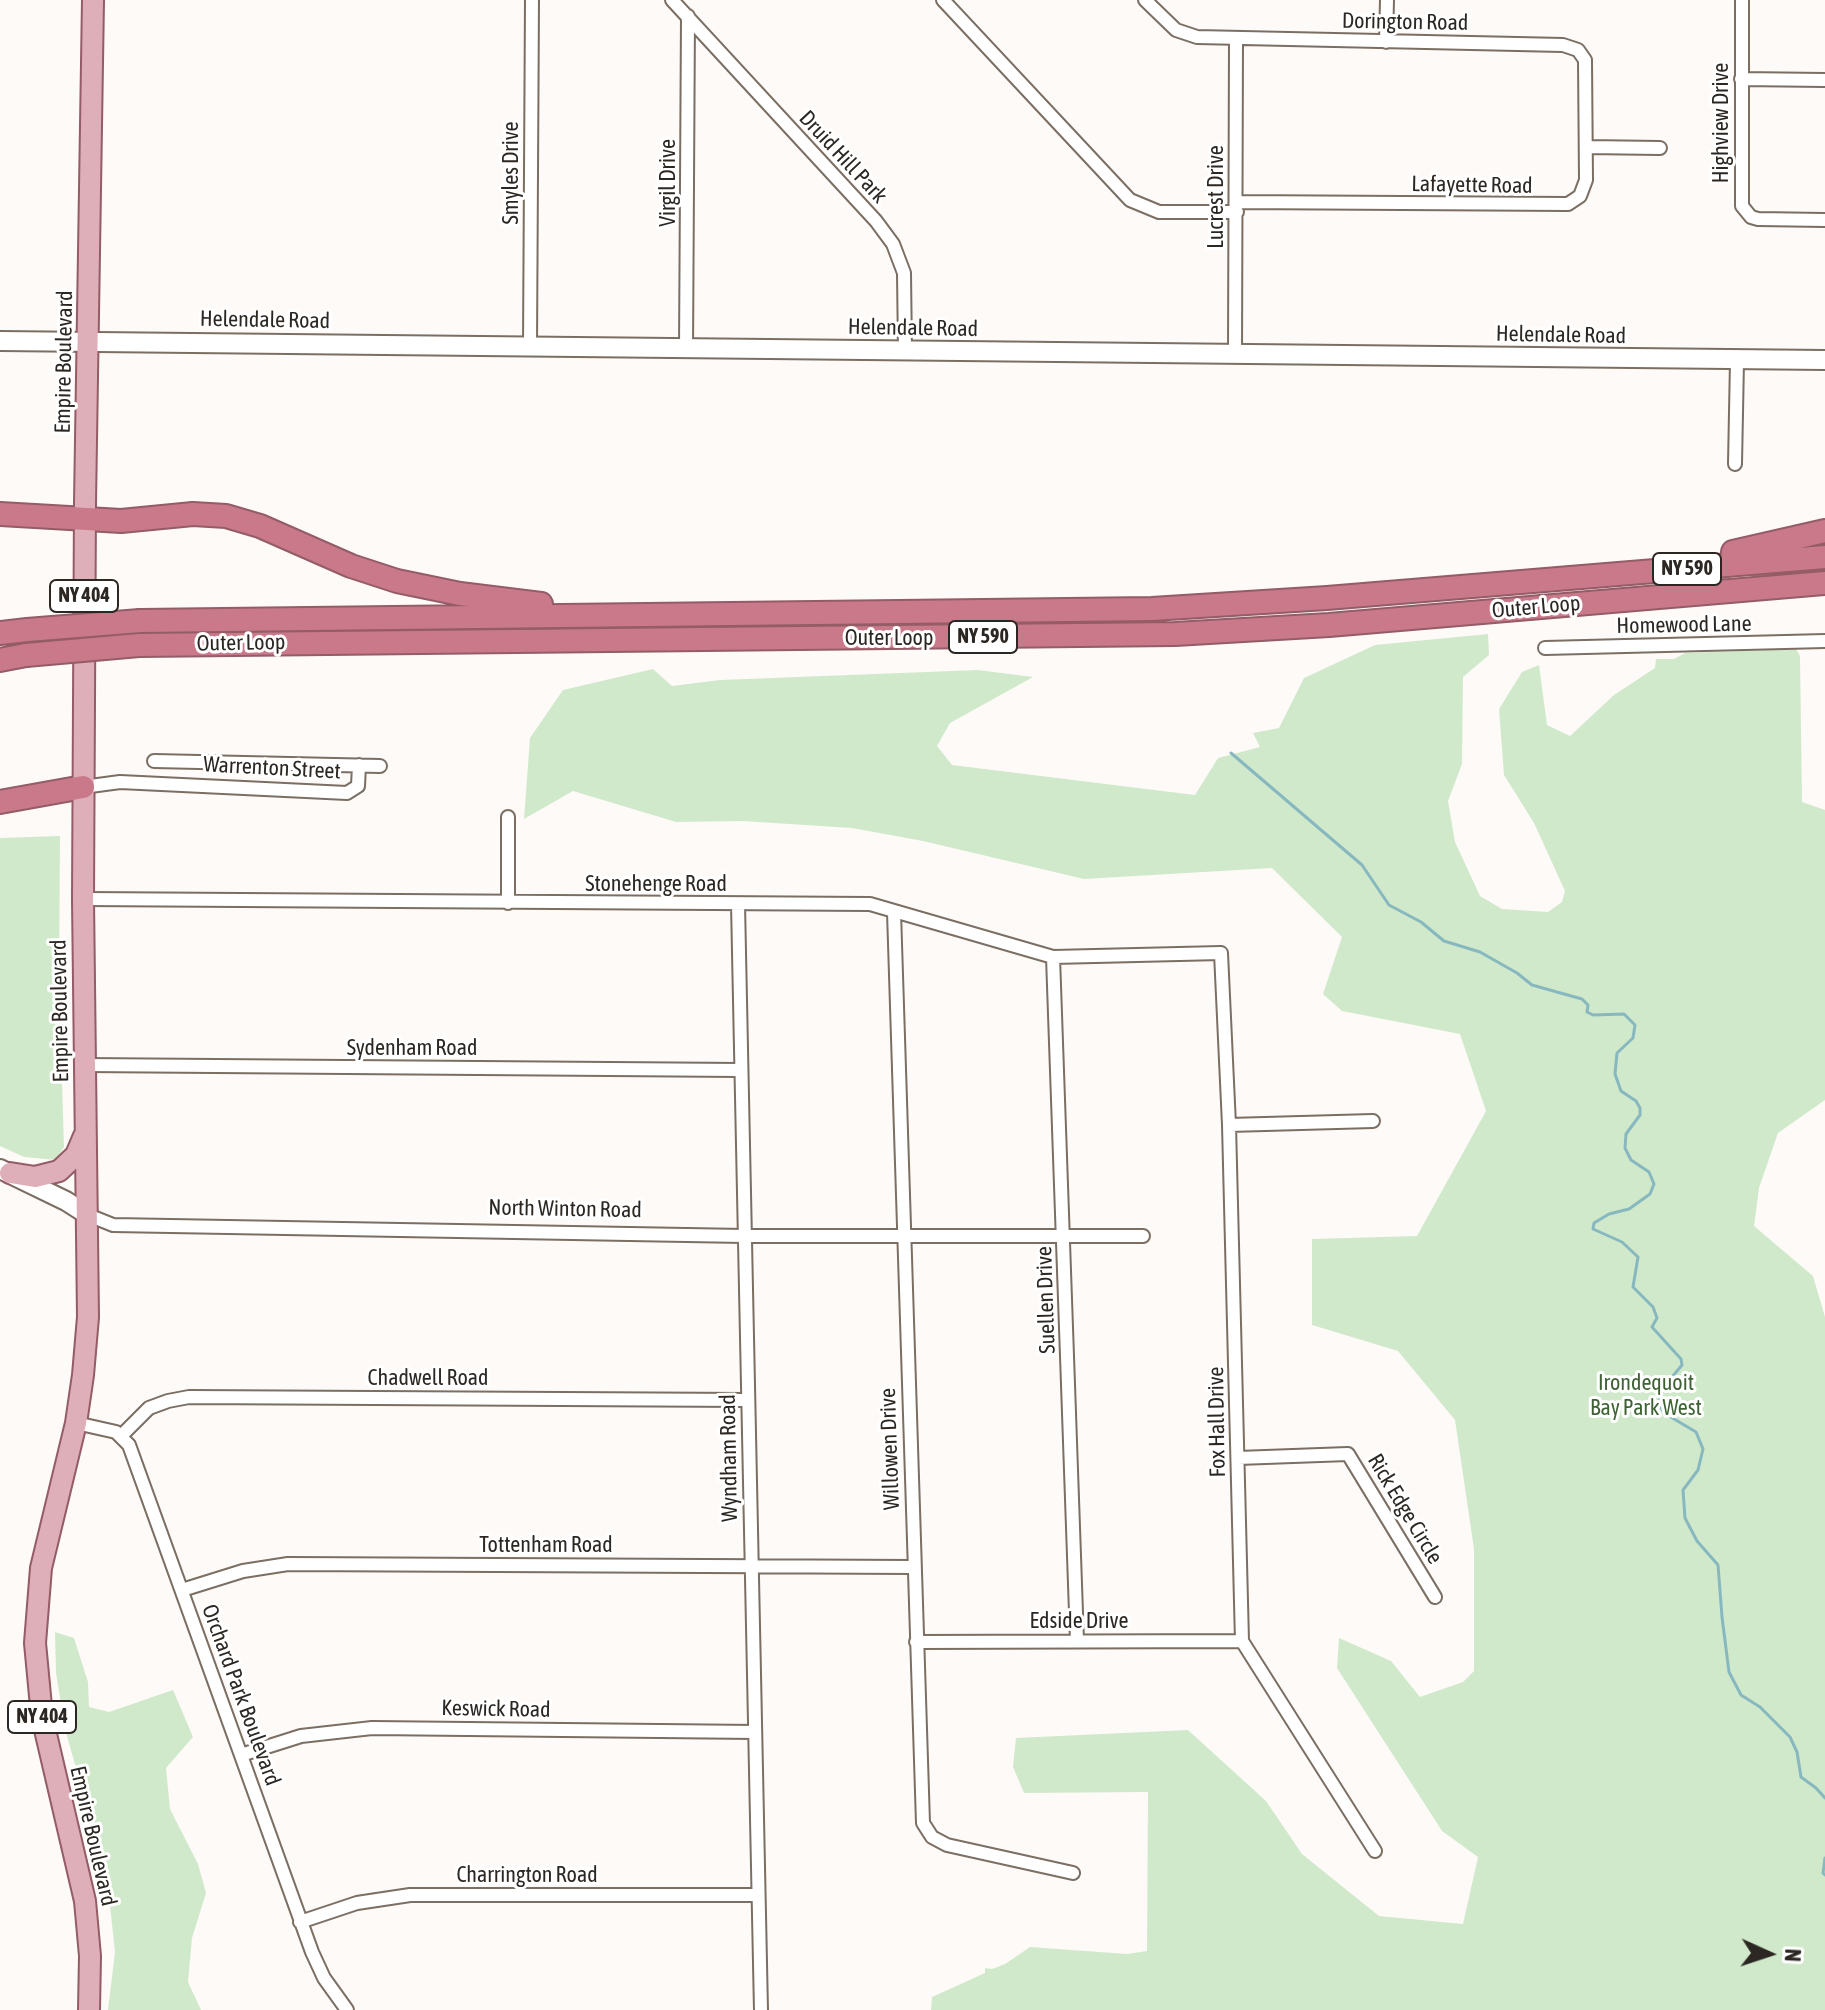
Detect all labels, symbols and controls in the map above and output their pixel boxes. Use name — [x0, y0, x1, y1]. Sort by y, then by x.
street label: Dorington Road — [1342, 8, 1468, 36]
street label: Highview Drive — [1708, 63, 1734, 183]
street label: Druid Hill Park — [793, 105, 893, 209]
street label: Smyles Drive — [498, 121, 524, 225]
street label: Virgil Drive — [655, 139, 681, 227]
street label: Lucrest Drive — [1203, 145, 1229, 249]
street label: Lafayette Road — [1411, 171, 1533, 199]
street label: Empire Boulevard — [50, 290, 78, 434]
street label: Helendale Road — [200, 306, 330, 334]
street label: Helendale Road — [848, 314, 978, 342]
street label: Helendale Road — [1496, 321, 1626, 349]
road number: NY 590 — [1653, 553, 1721, 585]
road number: NY 404 — [50, 580, 118, 612]
street label: Outer Loop — [1491, 590, 1581, 624]
street label: Homewood Lane — [1616, 611, 1752, 639]
road number: NY 590 — [949, 621, 1017, 653]
street label: Outer Loop — [845, 625, 933, 651]
street label: Outer Loop — [196, 629, 286, 657]
street label: Warrenton Street — [203, 751, 341, 785]
street label: Stonehenge Road — [585, 871, 727, 897]
street label: Empire Boulevard — [46, 939, 74, 1083]
street label: Sydenham Road — [347, 1035, 477, 1061]
street label: North Winton Road — [488, 1194, 642, 1224]
street label: Suellen Drive — [1031, 1246, 1061, 1354]
street label: Chadwell Road — [368, 1365, 488, 1391]
street label: Fox Hall Drive — [1203, 1366, 1231, 1478]
park label: Irondequoit Bay Park West — [1590, 1370, 1702, 1422]
street label: Willowen Drive — [875, 1388, 905, 1510]
street label: Wyndham Road — [715, 1394, 743, 1522]
street label: Rick Edge Circle — [1362, 1449, 1448, 1569]
street label: Tottenham Road — [479, 1532, 613, 1558]
street label: Orchard Park Boulevard — [196, 1601, 286, 1789]
street label: Edside Drive — [1030, 1608, 1128, 1634]
street label: Keswick Road — [441, 1695, 551, 1723]
road number: NY 404 — [8, 1701, 76, 1733]
street label: Empire Boulevard — [64, 1763, 122, 1909]
street label: Charrington Road — [456, 1862, 598, 1888]
north arrow — [1729, 1914, 1809, 1994]
text: N — [1780, 1948, 1806, 1962]

